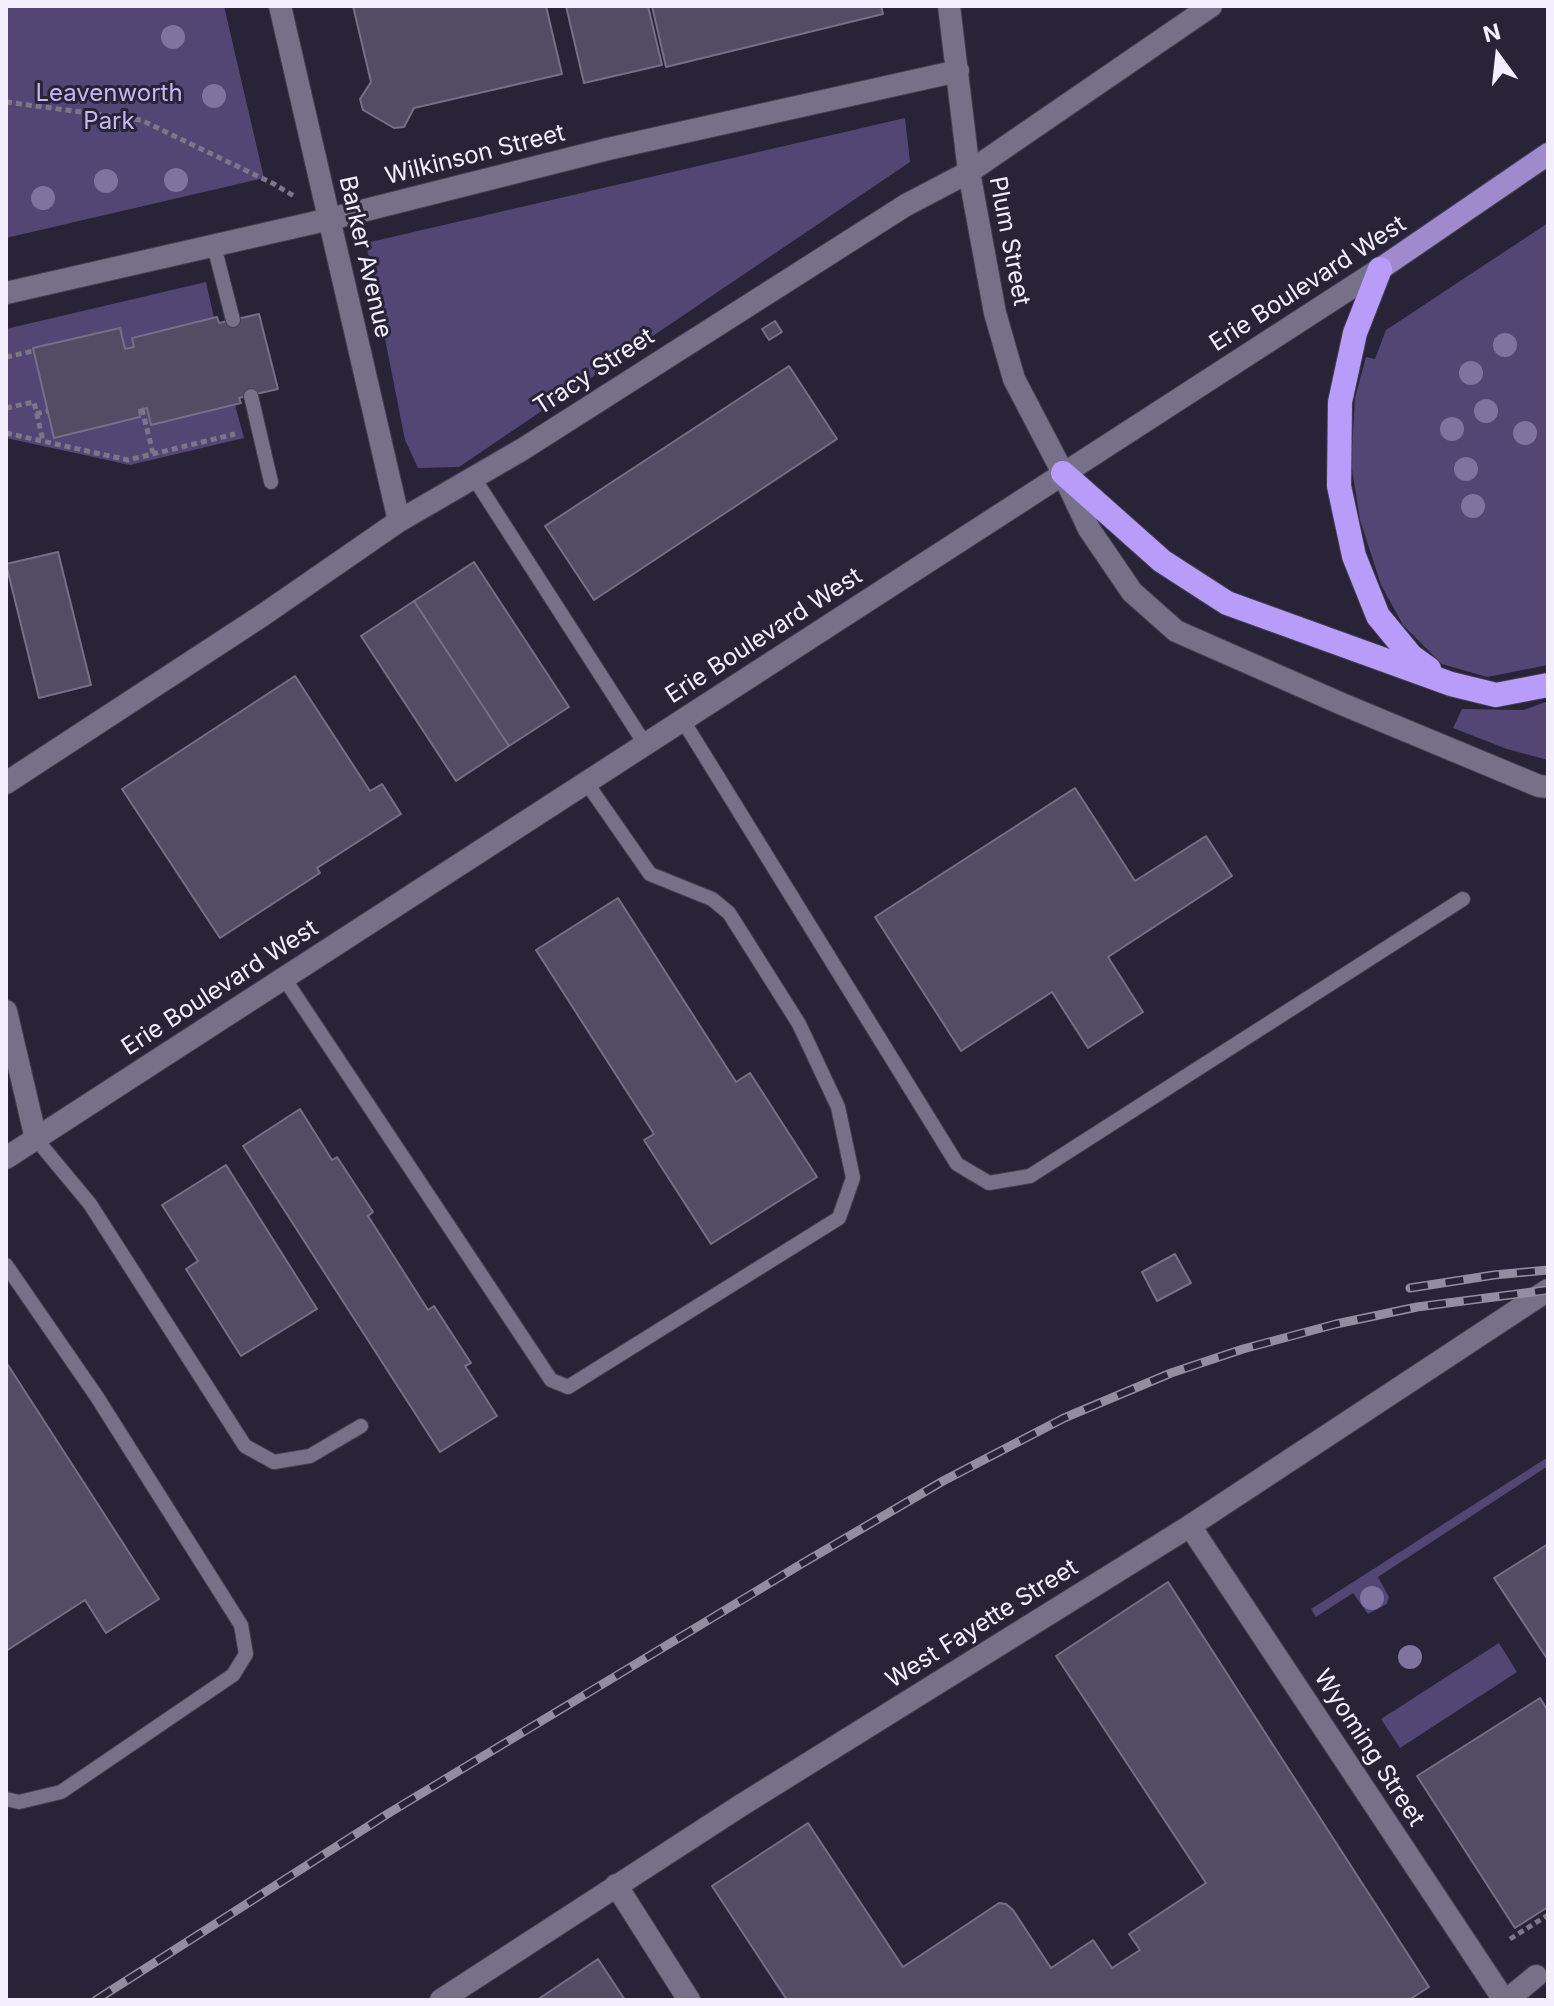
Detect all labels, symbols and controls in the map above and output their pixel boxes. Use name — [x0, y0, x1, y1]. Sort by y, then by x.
north arrow — [1458, 16, 1538, 96]
text: N — [1480, 18, 1503, 48]
park label: Leavenworth Park — [35, 80, 183, 136]
street label: Wilkinson Street — [382, 119, 568, 191]
street label: Barker Avenue — [332, 173, 398, 341]
street label: Plum Street — [982, 174, 1036, 308]
street label: Erie Boulevard West — [1205, 210, 1411, 358]
street label: Tracy Street — [528, 322, 660, 422]
street label: Erie Boulevard West — [661, 562, 867, 710]
street label: Erie Boulevard West — [117, 914, 323, 1062]
street label: West Fayette Street — [881, 1553, 1083, 1695]
street label: Wyoming Street — [1308, 1664, 1430, 1832]

